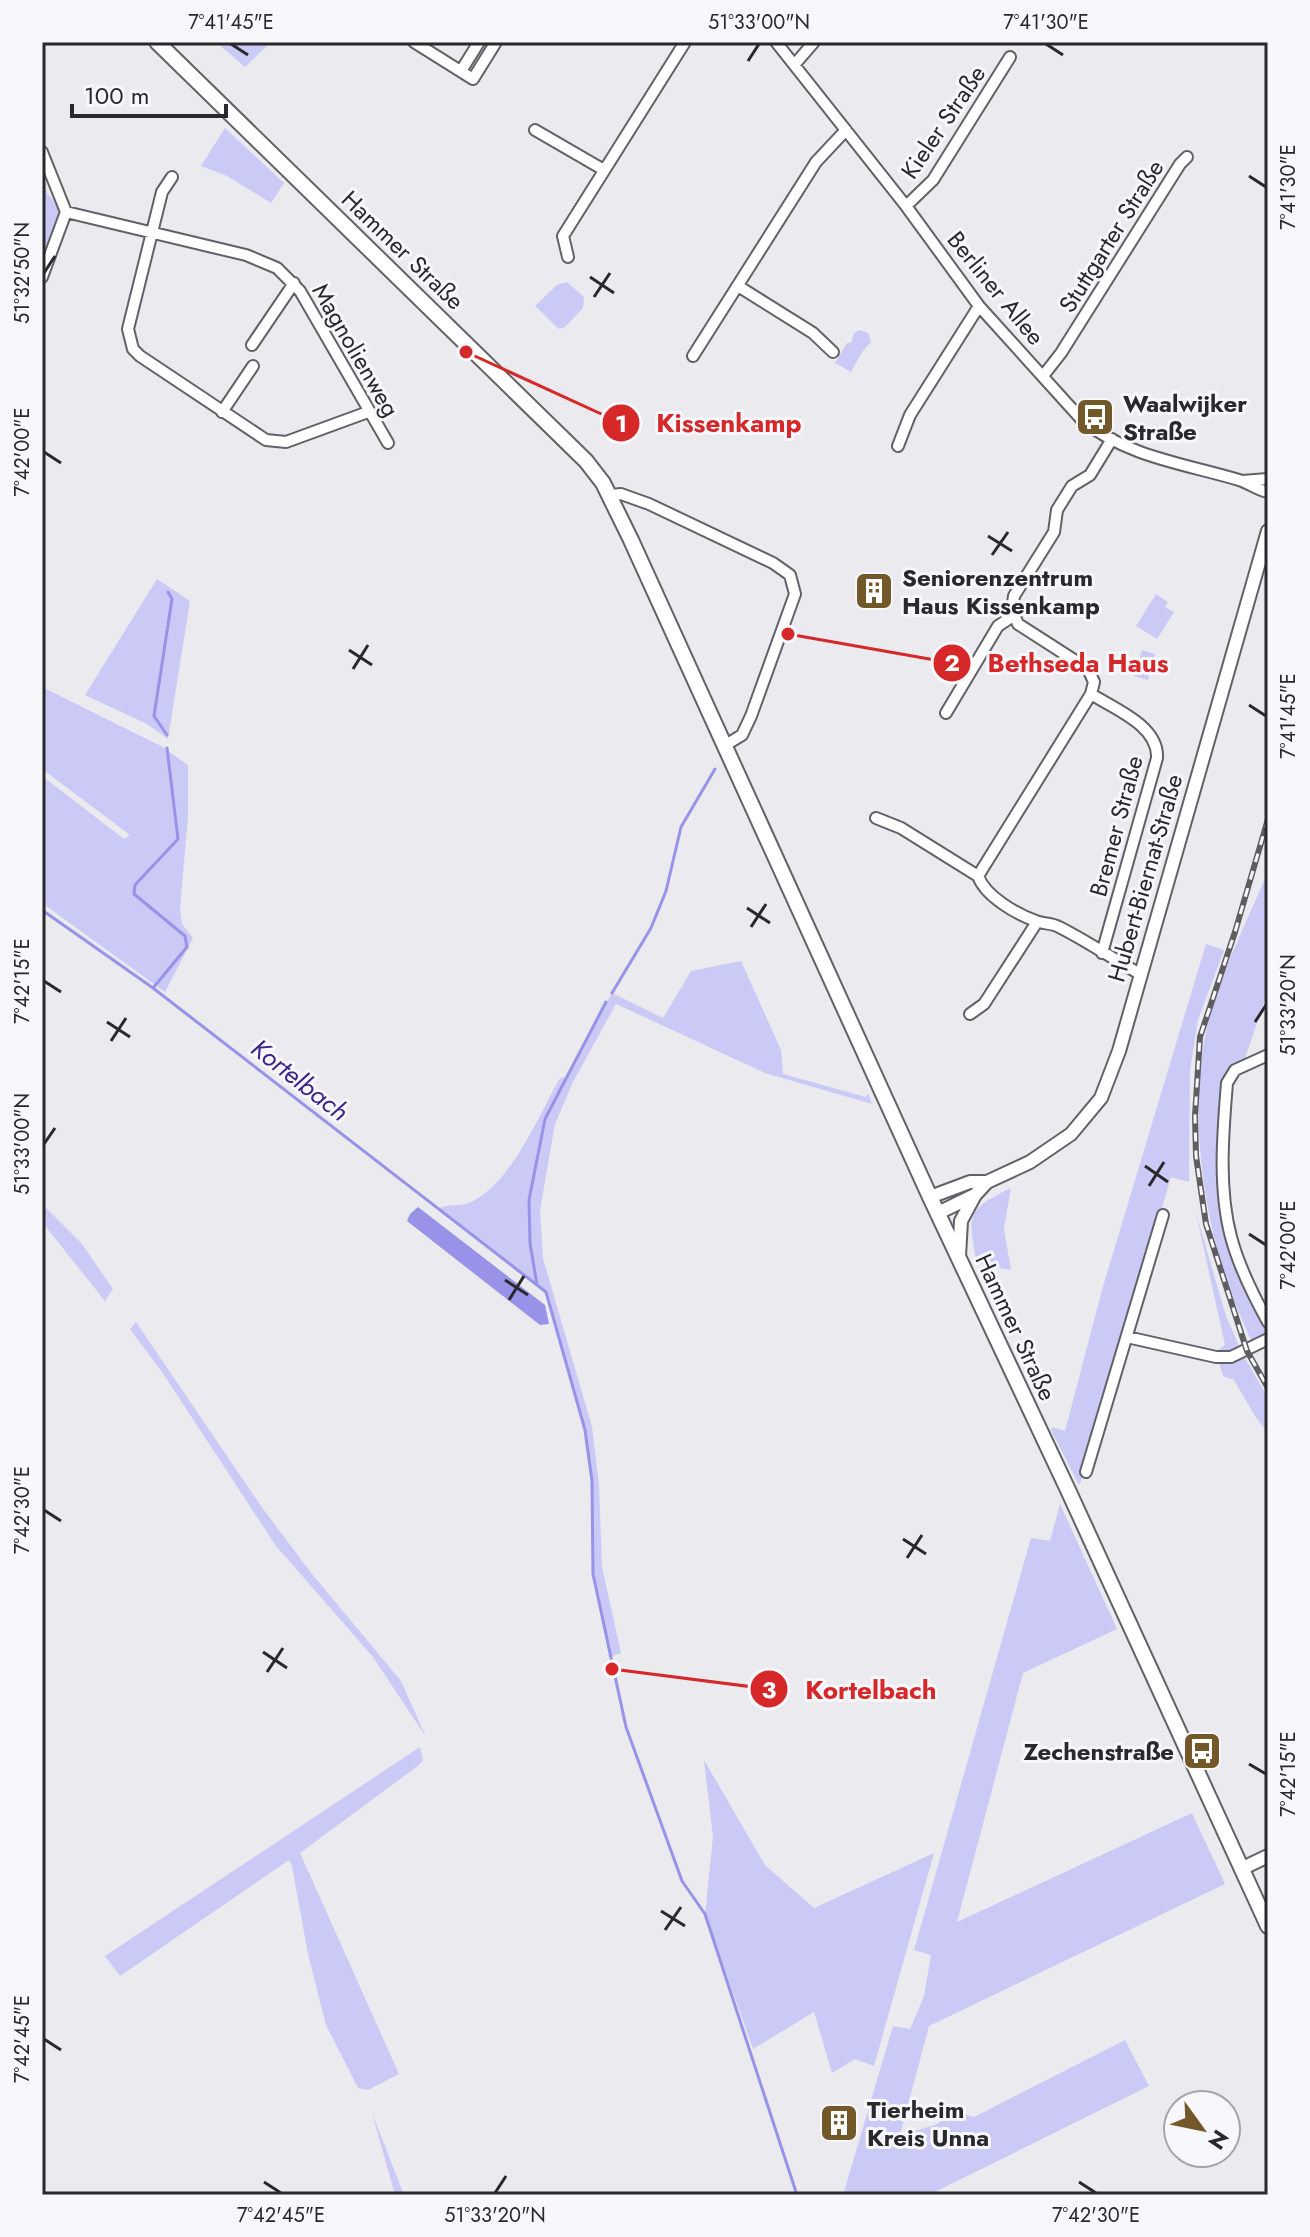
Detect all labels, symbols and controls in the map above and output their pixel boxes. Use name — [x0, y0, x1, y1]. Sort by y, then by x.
text: 7°41'45"E — [188, 8, 274, 37]
text: 51°33'00"N — [708, 8, 810, 37]
text: 7°41'30"E — [1003, 8, 1089, 37]
street label: Kieler Straße — [892, 58, 994, 186]
scale bar — [72, 68, 226, 118]
text: 100 m — [84, 78, 150, 113]
text: 7°41'30"E — [1274, 144, 1303, 230]
street label: Stuttgarter Straße — [1050, 153, 1172, 319]
street label: Hammer Straße — [334, 182, 472, 318]
text: 51°32'50"N — [8, 222, 37, 324]
street label: Berliner Allee — [939, 223, 1053, 353]
street label: Magnolienweg — [304, 277, 408, 423]
place label: Waalwijker Straße — [1123, 386, 1247, 449]
bus stop icon: Waalwijker Straße — [1074, 396, 1116, 438]
callout: Kissenkamp — [601, 398, 818, 448]
text: Kissenkamp — [656, 404, 802, 442]
text: 1 — [615, 406, 627, 441]
text: 7°42'00"E — [8, 407, 37, 497]
place label: Seniorenzentrum Haus Kissenkamp — [902, 560, 1100, 623]
building icon: Seniorenzentrum Haus Kissenkamp — [853, 570, 895, 612]
callout: Bethseda Haus — [932, 638, 1185, 688]
text: Bethseda Haus — [987, 644, 1169, 682]
text: 2 — [944, 645, 960, 680]
text: 7°41'45"E — [1274, 673, 1303, 759]
street label: Bremer Straße — [1080, 752, 1152, 900]
street label: Hubert-Biernat-Straße — [1099, 770, 1191, 986]
text: 7°42'15"E — [8, 938, 37, 1024]
text: 51°33'20"N — [1274, 954, 1303, 1056]
water label: Kortelbach — [243, 1030, 357, 1130]
text: 51°33'00"N — [8, 1093, 37, 1195]
text: 7°42'00"E — [1274, 1200, 1303, 1290]
street label: Hammer Straße — [967, 1248, 1065, 1406]
text: 7°42'30"E — [8, 1466, 37, 1554]
callout: Kortelbach — [749, 1664, 953, 1714]
text: Kortelbach — [805, 1671, 937, 1709]
text: 3 — [762, 1672, 777, 1707]
bus stop icon: Zechenstraße — [1181, 1730, 1223, 1772]
text: 7°42'15"E — [1274, 1731, 1303, 1817]
place label: Zechenstraße — [1023, 1734, 1174, 1769]
text: 7°42'45"E — [8, 1995, 37, 2083]
north arrow — [1162, 2089, 1242, 2169]
place label: Tierheim Kreis Unna — [867, 2092, 989, 2155]
building icon: Tierheim Kreis Unna — [818, 2102, 860, 2144]
text: N — [1201, 2124, 1237, 2156]
text: 7°42'45"E — [237, 2201, 325, 2230]
text: 51°33'20"N — [444, 2201, 546, 2230]
text: 7°42'30"E — [1052, 2201, 1140, 2230]

